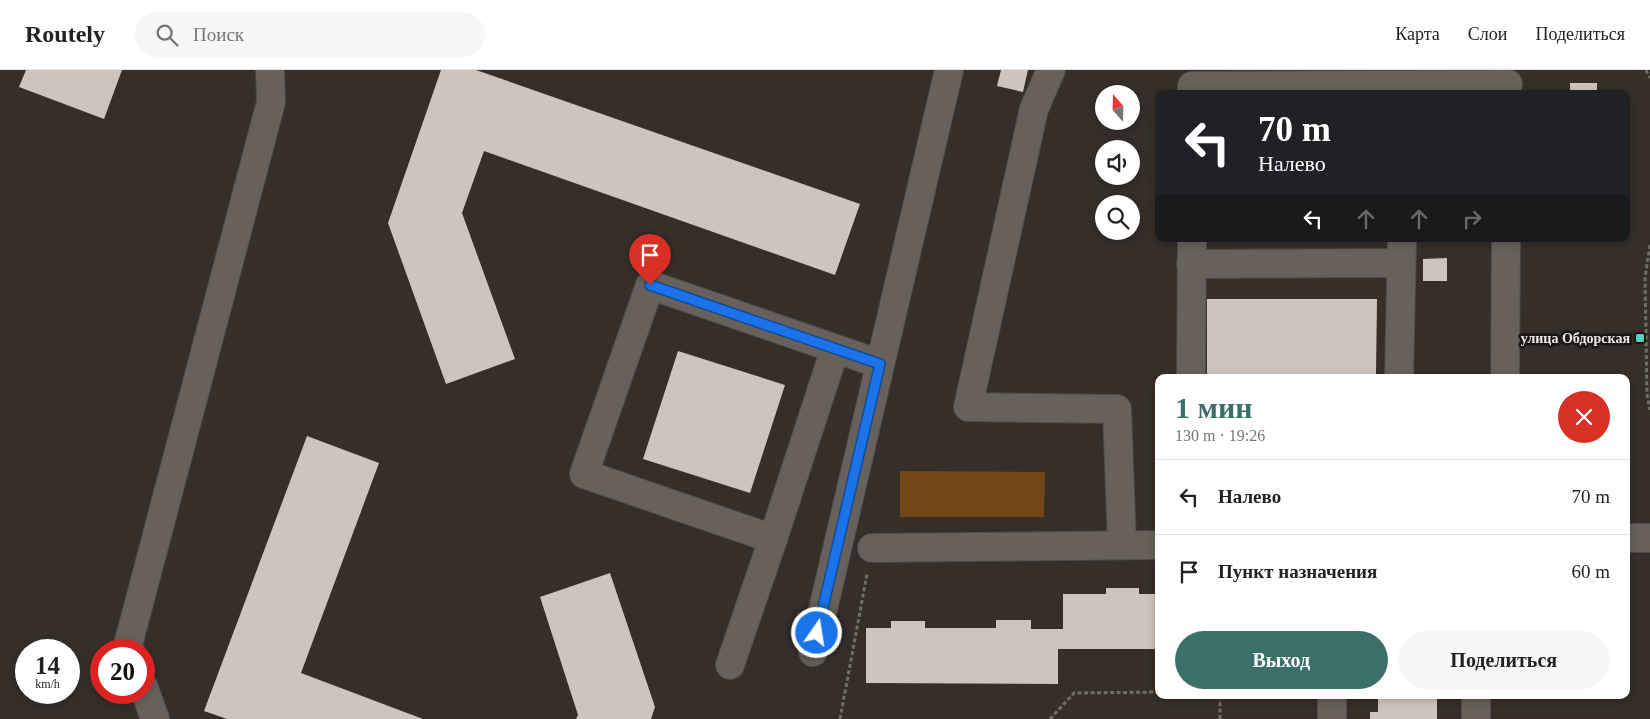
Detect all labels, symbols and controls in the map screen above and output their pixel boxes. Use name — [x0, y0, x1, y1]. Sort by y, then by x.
search box — [135, 12, 485, 57]
text: Routely — [25, 21, 105, 47]
icon: search — [153, 21, 181, 49]
text: Поиск — [193, 24, 244, 45]
text: Карта — [1395, 24, 1440, 44]
text: Слои — [1468, 24, 1507, 44]
text: Поделиться — [1535, 24, 1625, 44]
north arrow — [1095, 85, 1140, 130]
map controls — [1095, 85, 1140, 240]
icon: left — [1175, 110, 1240, 175]
text: 70 m — [1258, 110, 1331, 149]
button: sound — [1095, 140, 1140, 185]
text: Налево — [1258, 151, 1326, 176]
button: search — [1095, 195, 1140, 240]
icon: left — [1299, 205, 1327, 233]
icon: ahead — [1352, 205, 1380, 233]
icon: ahead — [1405, 205, 1433, 233]
icon: right — [1458, 205, 1486, 233]
pin — [629, 234, 671, 285]
icon: arrive — [636, 241, 664, 269]
place label: улица Обдорская — [1521, 331, 1630, 346]
marker: улица Обдорская — [1634, 332, 1646, 344]
text: 1 мин — [1175, 391, 1253, 424]
button: close — [1558, 391, 1610, 443]
text: 130 m · 19:26 — [1175, 427, 1265, 444]
icon: left — [1175, 483, 1203, 511]
text: Налево — [1218, 486, 1281, 507]
text: 70 m — [1571, 486, 1610, 507]
icon: arrive — [1175, 558, 1203, 586]
text: Пункт назначения — [1218, 561, 1377, 582]
text: 60 m — [1571, 561, 1610, 582]
position arrow — [790, 606, 842, 658]
button: Выход — [1175, 631, 1388, 689]
button: Поделиться — [1398, 631, 1610, 689]
speed limit sign: 20 — [90, 639, 155, 704]
text: 14 — [35, 652, 60, 679]
text: km/h — [35, 677, 60, 691]

